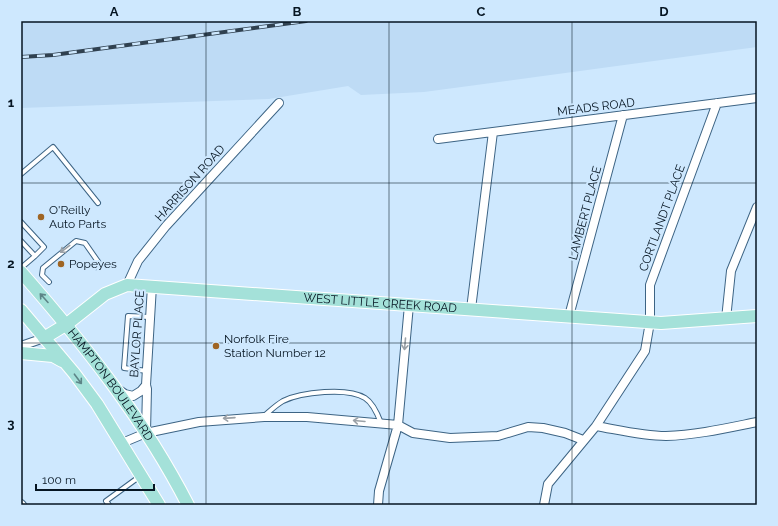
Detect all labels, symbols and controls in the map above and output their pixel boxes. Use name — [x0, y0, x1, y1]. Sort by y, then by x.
text: A — [110, 4, 119, 19]
text: B — [293, 4, 302, 19]
text: C — [477, 4, 486, 19]
text: D — [659, 4, 669, 19]
text: 1 — [8, 95, 15, 110]
street label: MEADS ROAD — [556, 95, 636, 119]
street label: HARRISON ROAD — [152, 142, 228, 224]
street label: CORTLANDT PLACE — [636, 163, 688, 273]
street label: LAMBERT PLACE — [566, 165, 604, 261]
place label: O'Reilly Auto Parts — [49, 203, 106, 231]
marker: O'Reilly Auto Parts — [36, 212, 46, 222]
one-way arrow — [60, 244, 71, 253]
text: 2 — [7, 256, 15, 271]
place label: Popeyes — [69, 257, 117, 271]
marker: Popeyes — [56, 259, 66, 269]
street label: BAYLOR PLACE — [127, 290, 147, 378]
street label: WEST LITTLE CREEK ROAD — [303, 291, 458, 315]
one-way arrow — [39, 293, 49, 303]
street label: HAMPTON BOULEVARD — [65, 326, 156, 444]
place label: Norfolk Fire Station Number 12 — [224, 332, 326, 360]
one-way arrow — [402, 337, 409, 350]
marker: Norfolk Fire Station Number 12 — [211, 341, 221, 351]
one-way arrow — [74, 373, 82, 384]
one-way arrow — [223, 415, 236, 422]
text: 3 — [7, 416, 15, 431]
one-way arrow — [353, 418, 366, 425]
scale bar — [36, 466, 154, 492]
text: 100 m — [42, 473, 76, 487]

